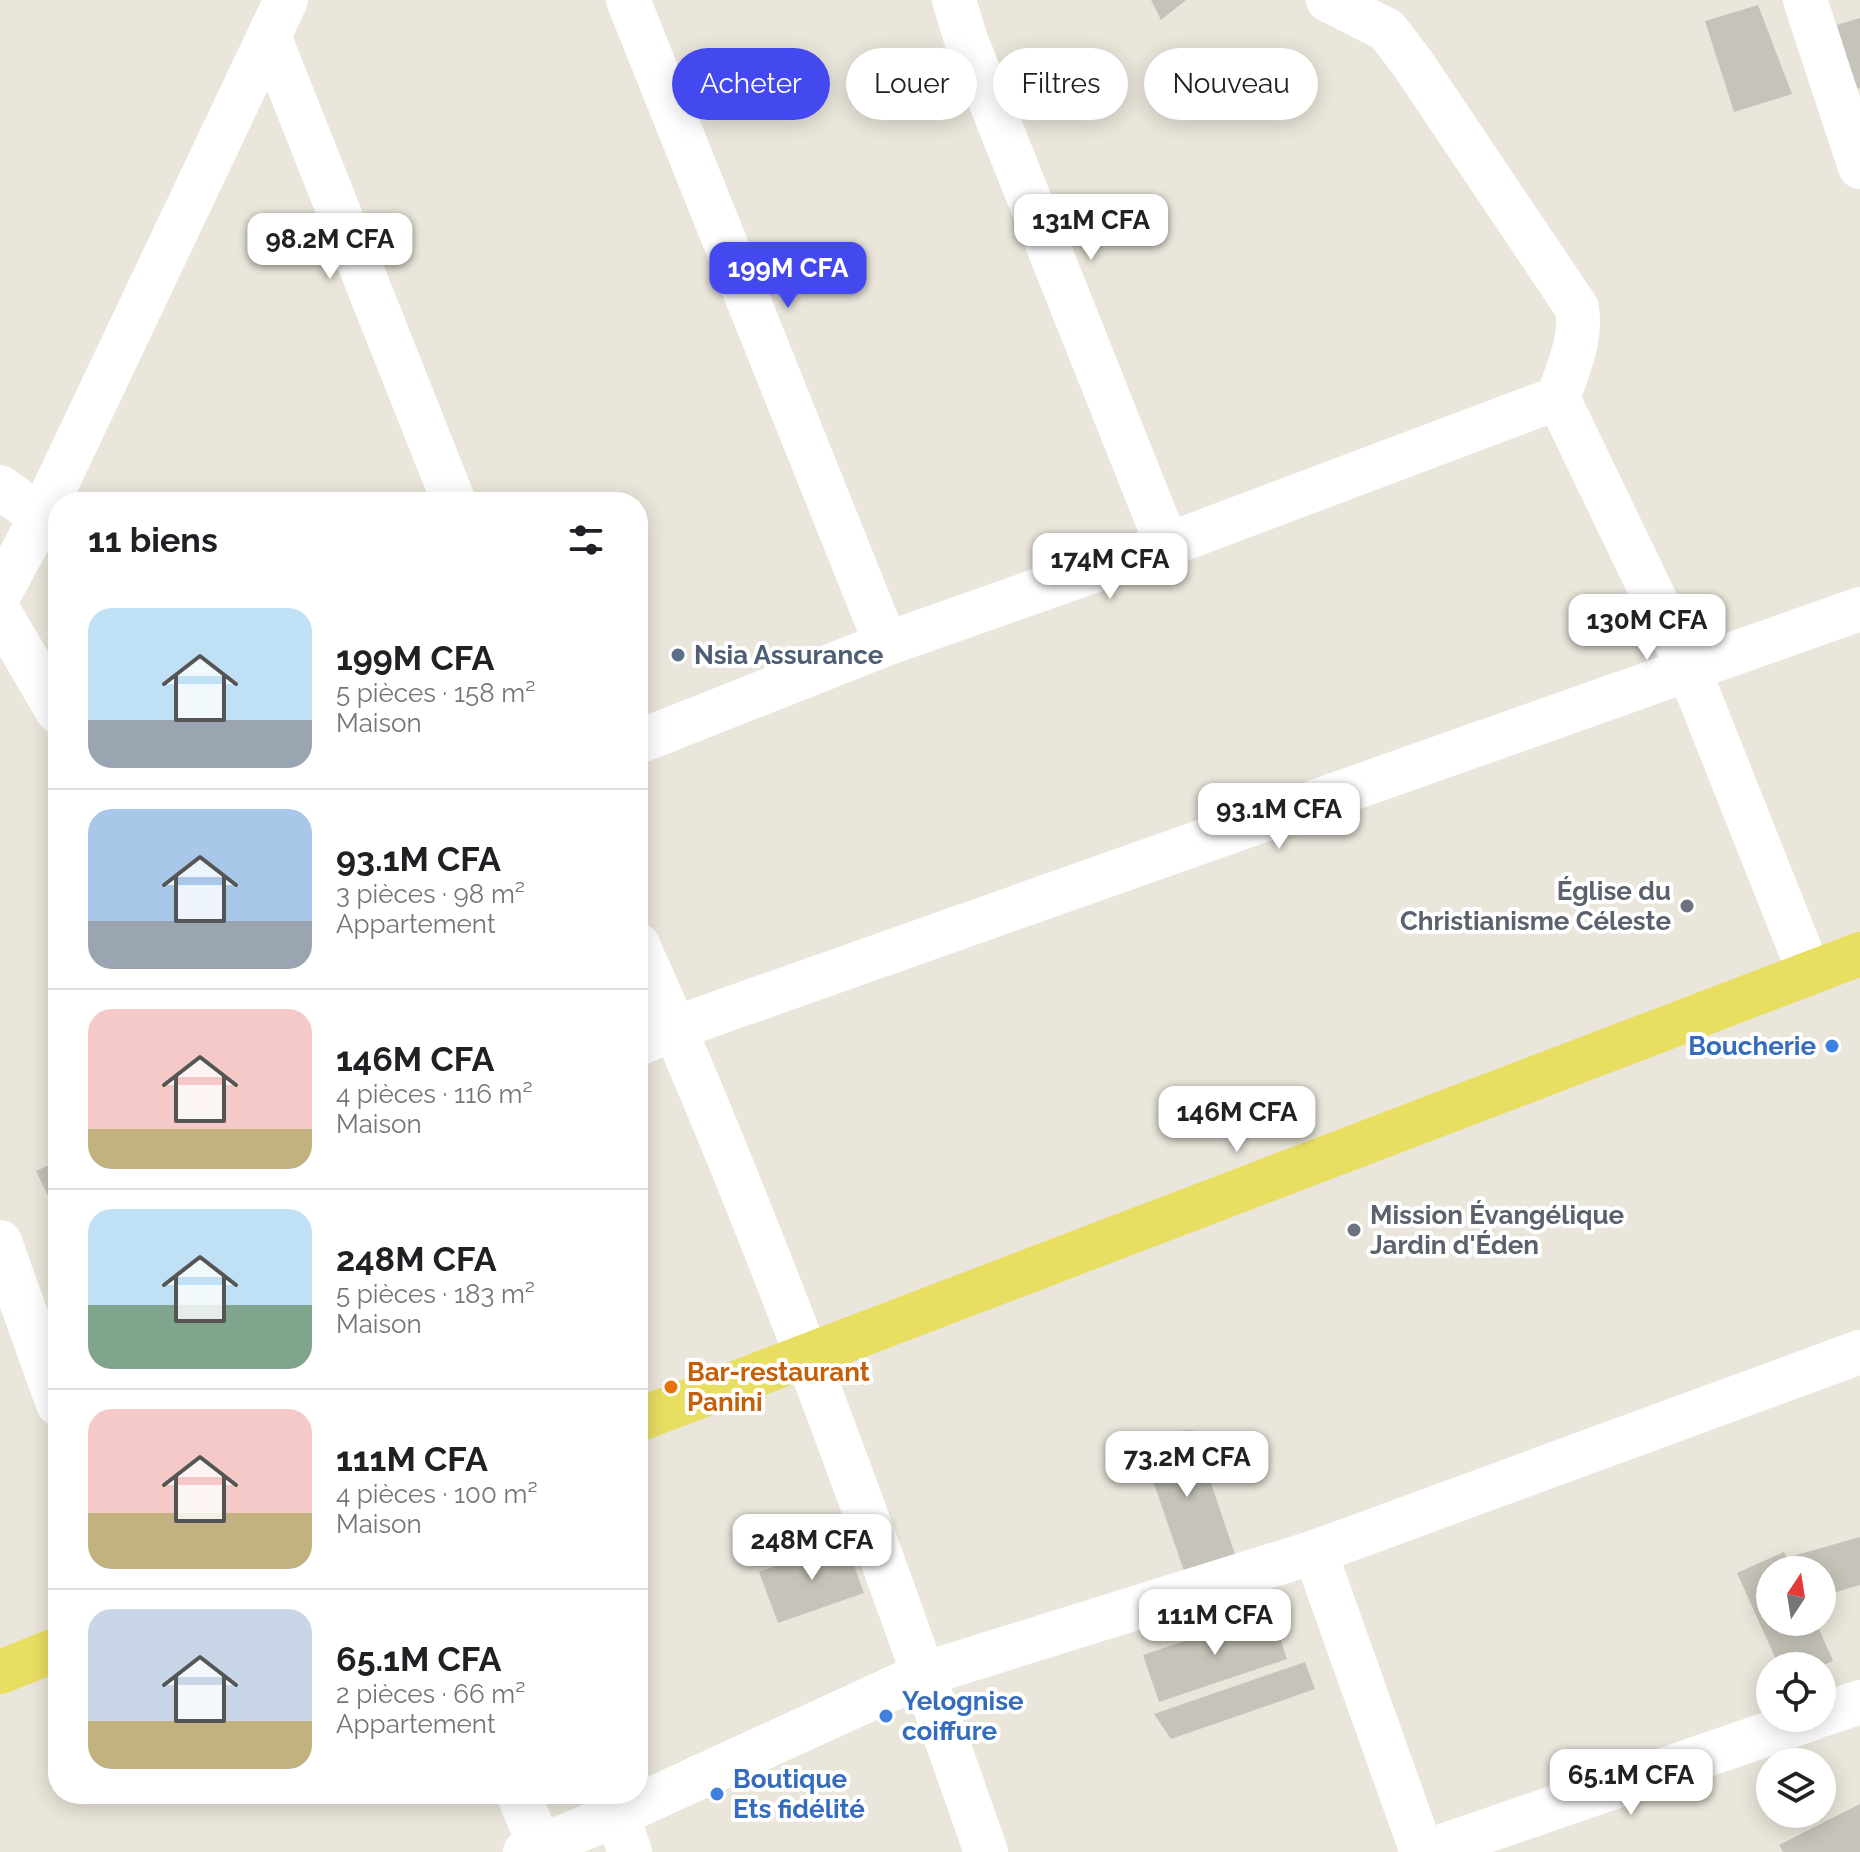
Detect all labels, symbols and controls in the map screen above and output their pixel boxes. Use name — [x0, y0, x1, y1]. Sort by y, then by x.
chip: Acheter — [672, 48, 830, 120]
chip: Louer — [846, 48, 977, 120]
chip: Filtres — [993, 48, 1128, 120]
chip: Nouveau — [1144, 48, 1318, 120]
pin: 131M CFA — [1008, 194, 1174, 262]
text: 131M CFA — [1032, 205, 1150, 235]
pin: 98.2M CFA — [238, 213, 422, 281]
text: 98.2M CFA — [265, 224, 395, 254]
pin: 199M CFA — [705, 242, 871, 310]
text: 199M CFA — [727, 253, 849, 283]
icon: filters — [564, 518, 608, 562]
text: 11 biens — [88, 520, 218, 560]
pin: 174M CFA — [1027, 533, 1193, 601]
text: 174M CFA — [1051, 544, 1169, 574]
pin: 130M CFA — [1564, 594, 1730, 662]
text: 130M CFA — [1587, 605, 1707, 635]
text: 199M CFA — [336, 638, 494, 678]
icon: home — [152, 640, 248, 736]
place label: Nsia Assurance — [694, 640, 884, 670]
marker: Nsia Assurance — [669, 646, 687, 664]
text: 5 pièces · 158 m² — [336, 678, 535, 708]
text: Maison — [336, 708, 422, 738]
pin: 93.1M CFA — [1187, 783, 1371, 851]
text: 93.1M CFA — [1216, 794, 1342, 824]
text: 93.1M CFA — [336, 839, 501, 879]
icon: home — [152, 841, 248, 937]
place label: Église du Christianisme Céleste — [1400, 876, 1671, 936]
text: 3 pièces · 98 m² — [336, 879, 525, 909]
marker: Église du Christianisme Céleste — [1678, 897, 1696, 915]
text: Appartement — [336, 909, 496, 939]
place label: Boucherie — [1688, 1031, 1816, 1061]
marker: Boucherie — [1823, 1037, 1841, 1055]
text: 146M CFA — [336, 1039, 494, 1079]
icon: home — [152, 1041, 248, 1137]
text: 4 pièces · 116 m² — [336, 1079, 532, 1109]
pin: 146M CFA — [1154, 1086, 1320, 1154]
text: 146M CFA — [1176, 1097, 1298, 1127]
text: Maison — [336, 1109, 422, 1139]
place label: Mission Évangélique Jardin d'Éden — [1370, 1200, 1625, 1260]
marker: Mission Évangélique Jardin d'Éden — [1345, 1221, 1363, 1239]
text: 248M CFA — [336, 1239, 497, 1279]
icon: home — [152, 1241, 248, 1337]
text: 5 pièces · 183 m² — [336, 1279, 535, 1309]
text: Maison — [336, 1309, 422, 1339]
place label: Bar-restaurant Panini — [687, 1357, 870, 1417]
marker: Bar-restaurant Panini — [662, 1378, 680, 1396]
pin: 73.2M CFA — [1095, 1431, 1279, 1499]
text: 111M CFA — [336, 1439, 488, 1479]
icon: home — [152, 1441, 248, 1537]
text: 73.2M CFA — [1123, 1442, 1251, 1472]
text: 4 pièces · 100 m² — [336, 1479, 538, 1509]
text: Maison — [336, 1509, 422, 1539]
pin: 248M CFA — [729, 1514, 895, 1582]
text: 248M CFA — [751, 1525, 873, 1555]
north arrow — [1756, 1556, 1836, 1636]
map controls — [1756, 1556, 1836, 1828]
pin: 111M CFA — [1132, 1589, 1298, 1657]
text: 111M CFA — [1157, 1600, 1273, 1630]
text: 65.1M CFA — [336, 1639, 501, 1679]
icon: home — [152, 1641, 248, 1737]
button: locate — [1756, 1652, 1836, 1732]
text: 2 pièces · 66 m² — [336, 1679, 525, 1709]
place label: Yelognise coiffure — [902, 1686, 1024, 1746]
marker: Yelognise coiffure — [877, 1707, 895, 1725]
text: Appartement — [336, 1709, 496, 1739]
button: layers — [1756, 1748, 1836, 1828]
pin: 65.1M CFA — [1539, 1749, 1723, 1817]
text: 65.1M CFA — [1568, 1760, 1694, 1790]
place label: Boutique Ets fidélité — [733, 1764, 865, 1824]
marker: Boutique Ets fidélité — [708, 1785, 726, 1803]

